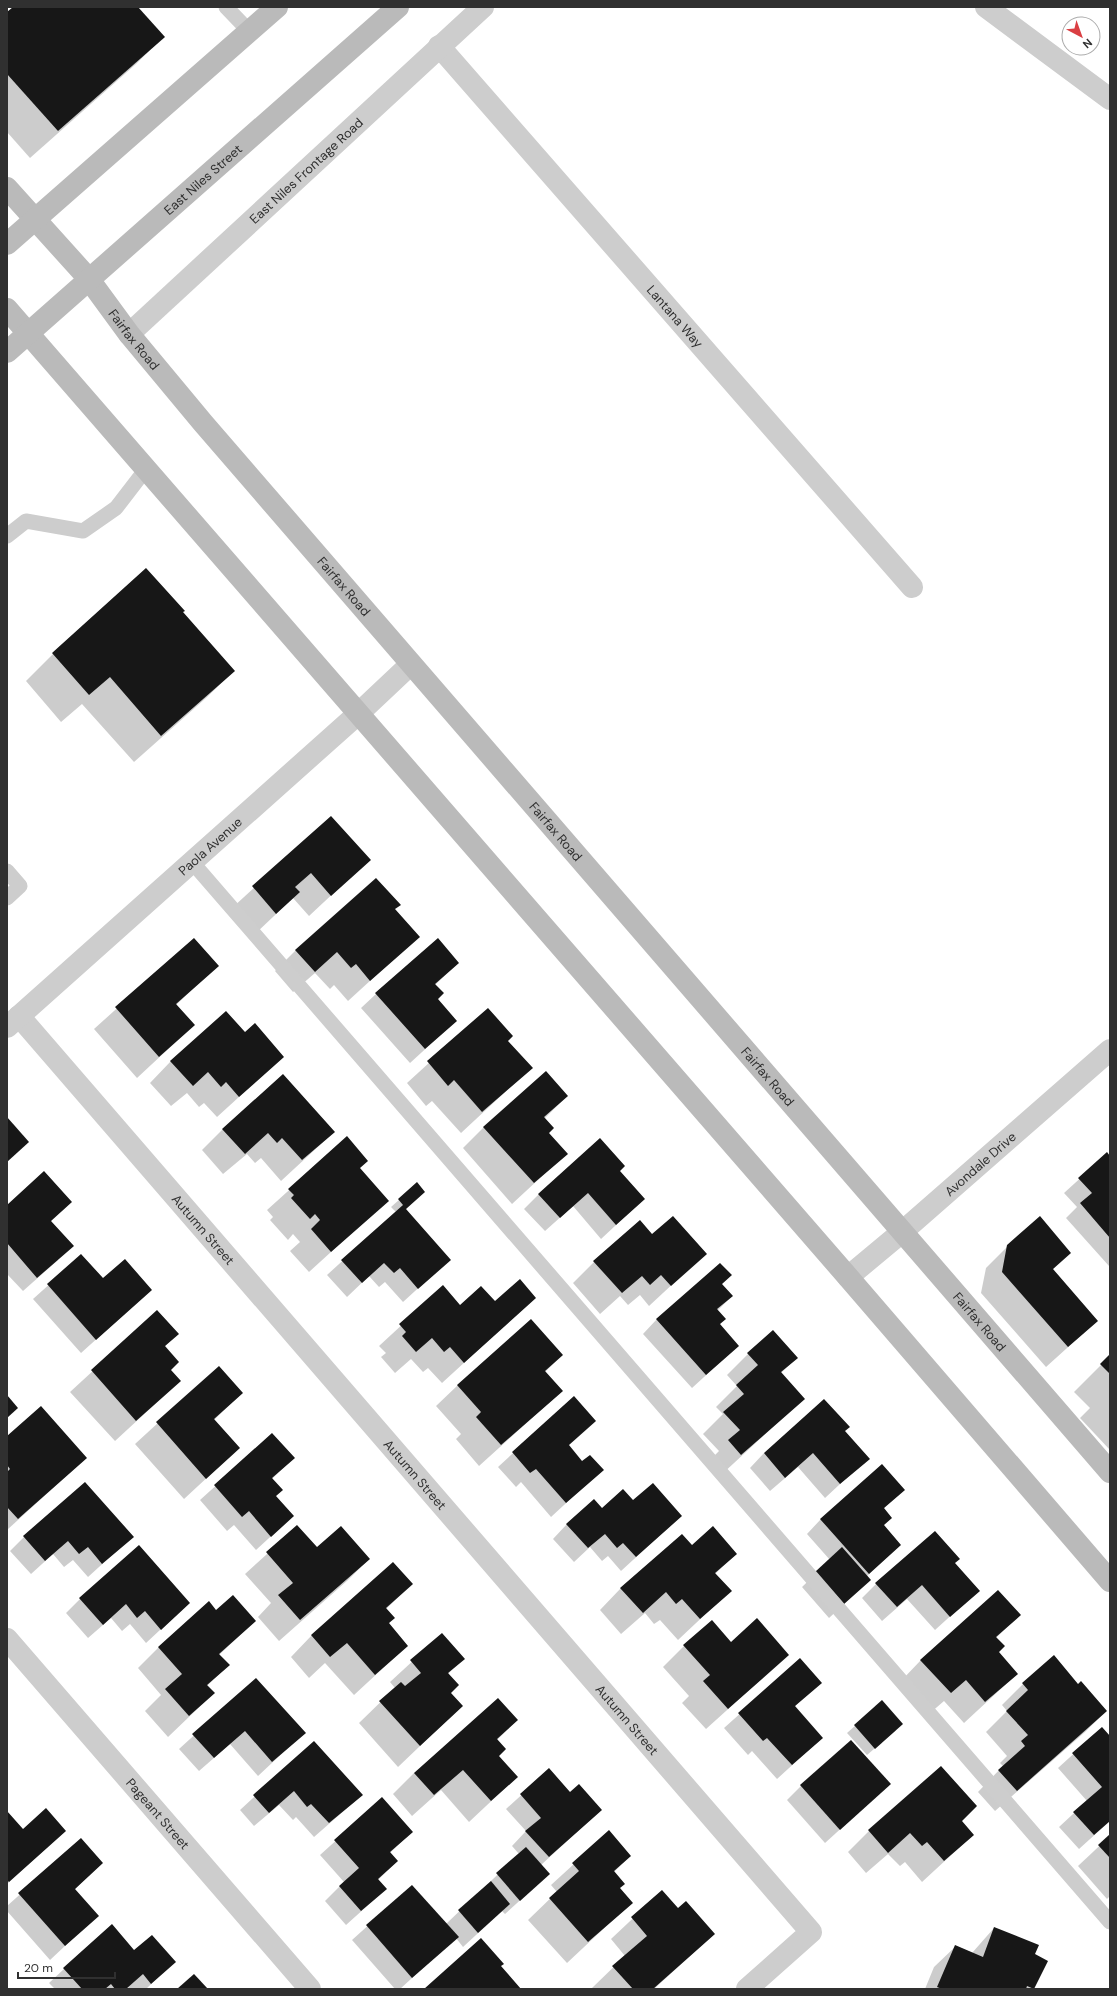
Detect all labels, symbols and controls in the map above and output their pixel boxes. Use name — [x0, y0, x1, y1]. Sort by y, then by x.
north arrow — [1061, 16, 1101, 56]
text: N — [1080, 36, 1095, 51]
street label: East Niles Frontage Road — [246, 114, 367, 228]
street label: East Niles Street — [160, 141, 246, 219]
street label: Lantana Way — [643, 282, 707, 351]
street label: Fairfax Road — [105, 306, 163, 374]
street label: Fairfax Road — [313, 553, 374, 620]
street label: Fairfax Road — [525, 798, 586, 865]
street label: Paola Avenue — [175, 813, 246, 879]
street label: Fairfax Road — [737, 1044, 798, 1110]
street label: Avondale Drive — [941, 1128, 1020, 1200]
street label: Autumn Street — [168, 1191, 238, 1268]
street label: Fairfax Road — [949, 1289, 1010, 1355]
street label: Autumn Street — [380, 1436, 450, 1514]
street label: Autumn Street — [592, 1681, 662, 1759]
street label: Pageant Street — [122, 1775, 193, 1853]
scale bar — [18, 1954, 115, 1980]
text: 20 m — [24, 1960, 53, 1976]

